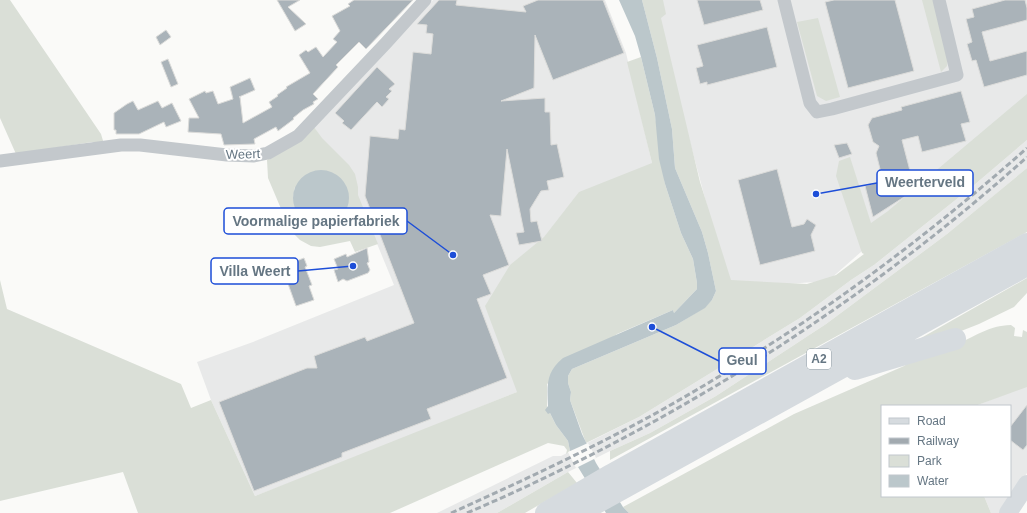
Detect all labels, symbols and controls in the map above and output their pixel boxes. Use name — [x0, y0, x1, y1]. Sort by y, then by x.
street label: Weert — [226, 146, 261, 162]
callout: Weerterveld — [877, 170, 973, 196]
text: Weerterveld — [885, 174, 965, 190]
callout: Voormalige papierfabriek — [224, 208, 407, 234]
text: Voormalige papierfabriek — [232, 213, 400, 229]
callout: Villa Weert — [211, 258, 298, 284]
text: Villa Weert — [219, 263, 291, 279]
callout: Geul — [719, 348, 766, 374]
road number: A2 — [807, 349, 831, 369]
text: Geul — [726, 352, 758, 368]
legend — [881, 405, 1011, 497]
text: Road — [917, 414, 946, 428]
text: Railway — [917, 434, 959, 448]
text: Park — [917, 454, 943, 468]
text: Water — [917, 474, 949, 488]

